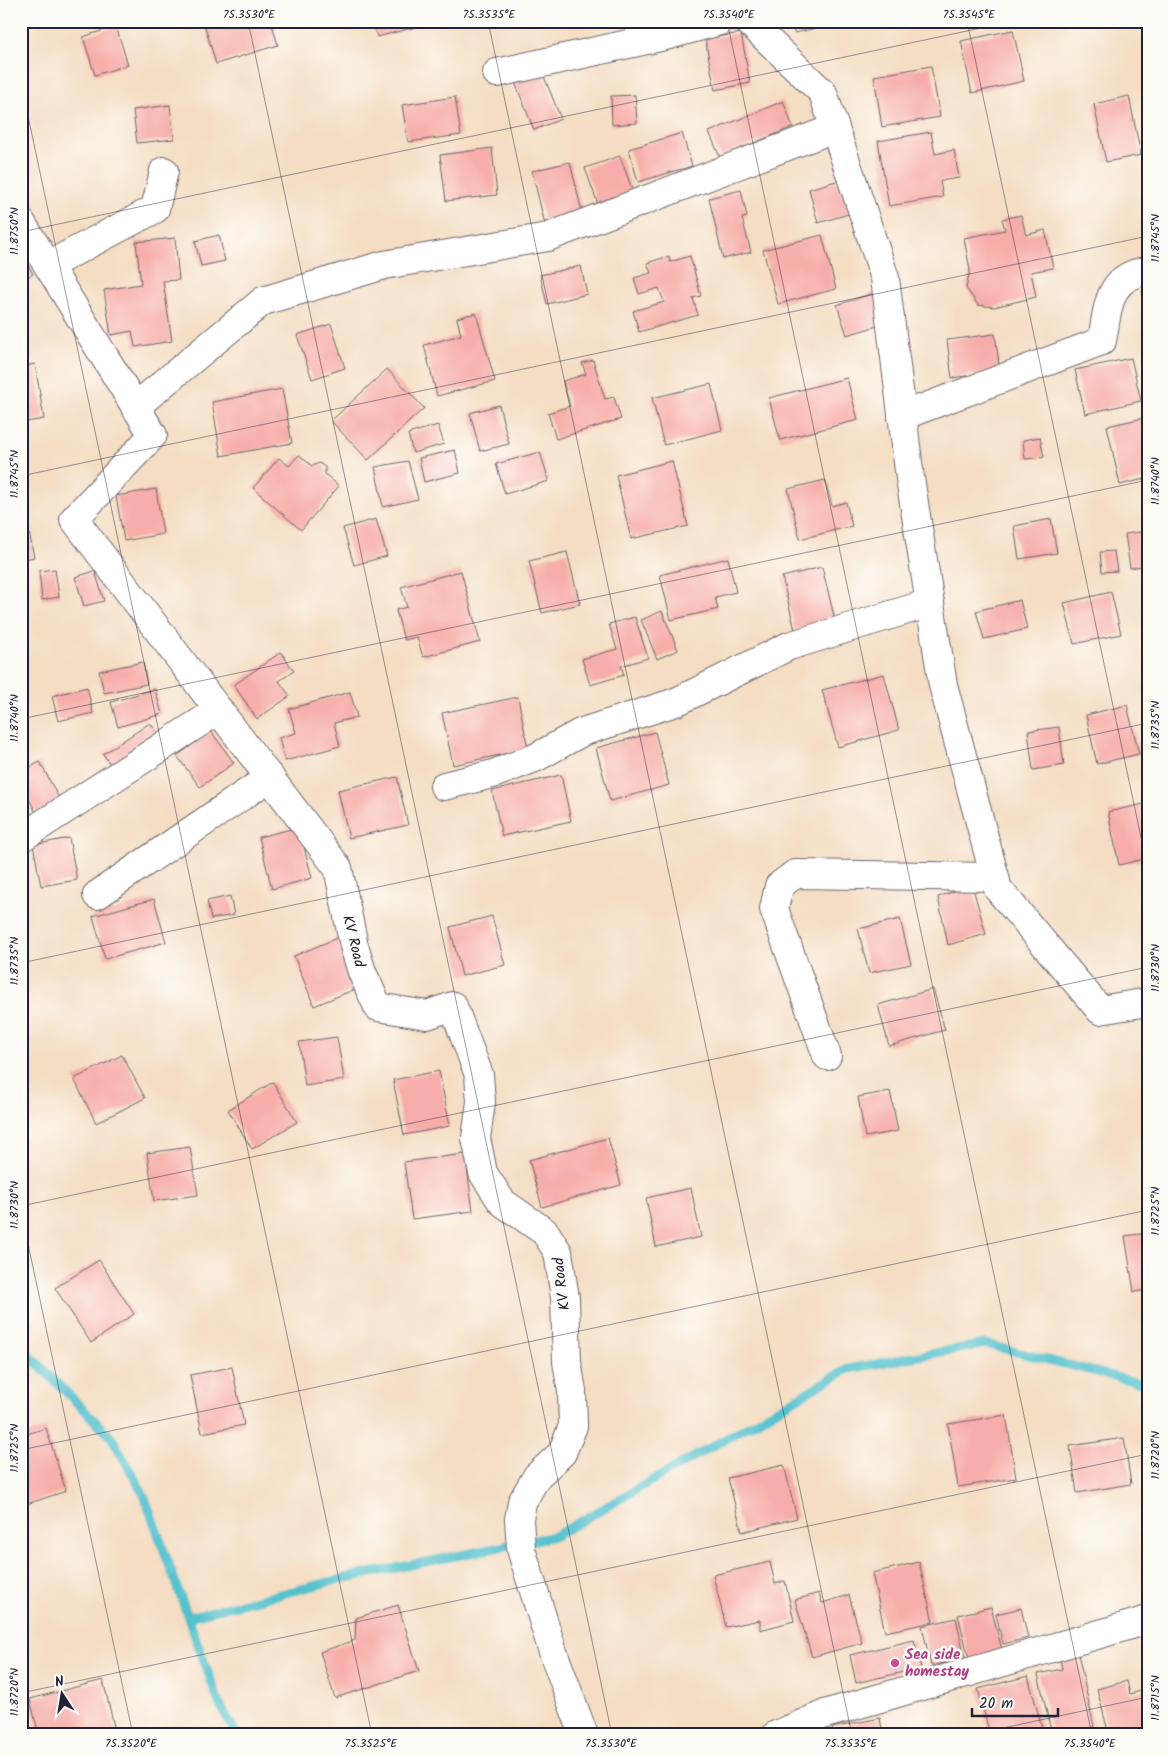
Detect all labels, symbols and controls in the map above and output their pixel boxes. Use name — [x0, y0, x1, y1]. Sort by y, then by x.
text: 75.3530°E — [223, 5, 276, 24]
text: 75.3535°E — [463, 5, 516, 24]
text: 75.3540°E — [703, 5, 756, 24]
text: 75.3545°E — [943, 5, 996, 24]
text: 11.8750°N — [5, 207, 24, 255]
text: 11.8745°N — [1146, 214, 1165, 262]
text: 11.8745°N — [5, 450, 24, 498]
text: 11.8740°N — [1146, 457, 1165, 505]
text: 11.8740°N — [5, 694, 24, 742]
text: 11.8735°N — [1146, 701, 1165, 749]
street label: KV Road — [335, 913, 371, 970]
text: 11.8735°N — [5, 937, 24, 985]
text: 11.8730°N — [1146, 944, 1165, 992]
text: 11.8730°N — [5, 1181, 24, 1229]
text: 11.8725°N — [1146, 1187, 1165, 1235]
street label: KV Road — [547, 1256, 577, 1312]
text: 11.8725°N — [5, 1424, 24, 1472]
text: 11.8720°N — [1146, 1431, 1165, 1479]
place label: Sea side homestay — [905, 1643, 969, 1684]
marker: Sea side homestay — [889, 1657, 901, 1669]
text: 11.8720°N — [5, 1668, 24, 1716]
north arrow — [38, 1668, 88, 1718]
text: N — [53, 1671, 66, 1694]
text: 11.8715°N — [1146, 1675, 1165, 1721]
scale bar — [972, 1686, 1058, 1718]
text: 20 m — [979, 1692, 1013, 1716]
text: 75.3520°E — [105, 1734, 158, 1753]
text: 75.3525°E — [345, 1734, 398, 1753]
text: 75.3530°E — [585, 1734, 638, 1753]
text: 75.3535°E — [825, 1734, 878, 1753]
text: 75.3540°E — [1064, 1734, 1117, 1753]

